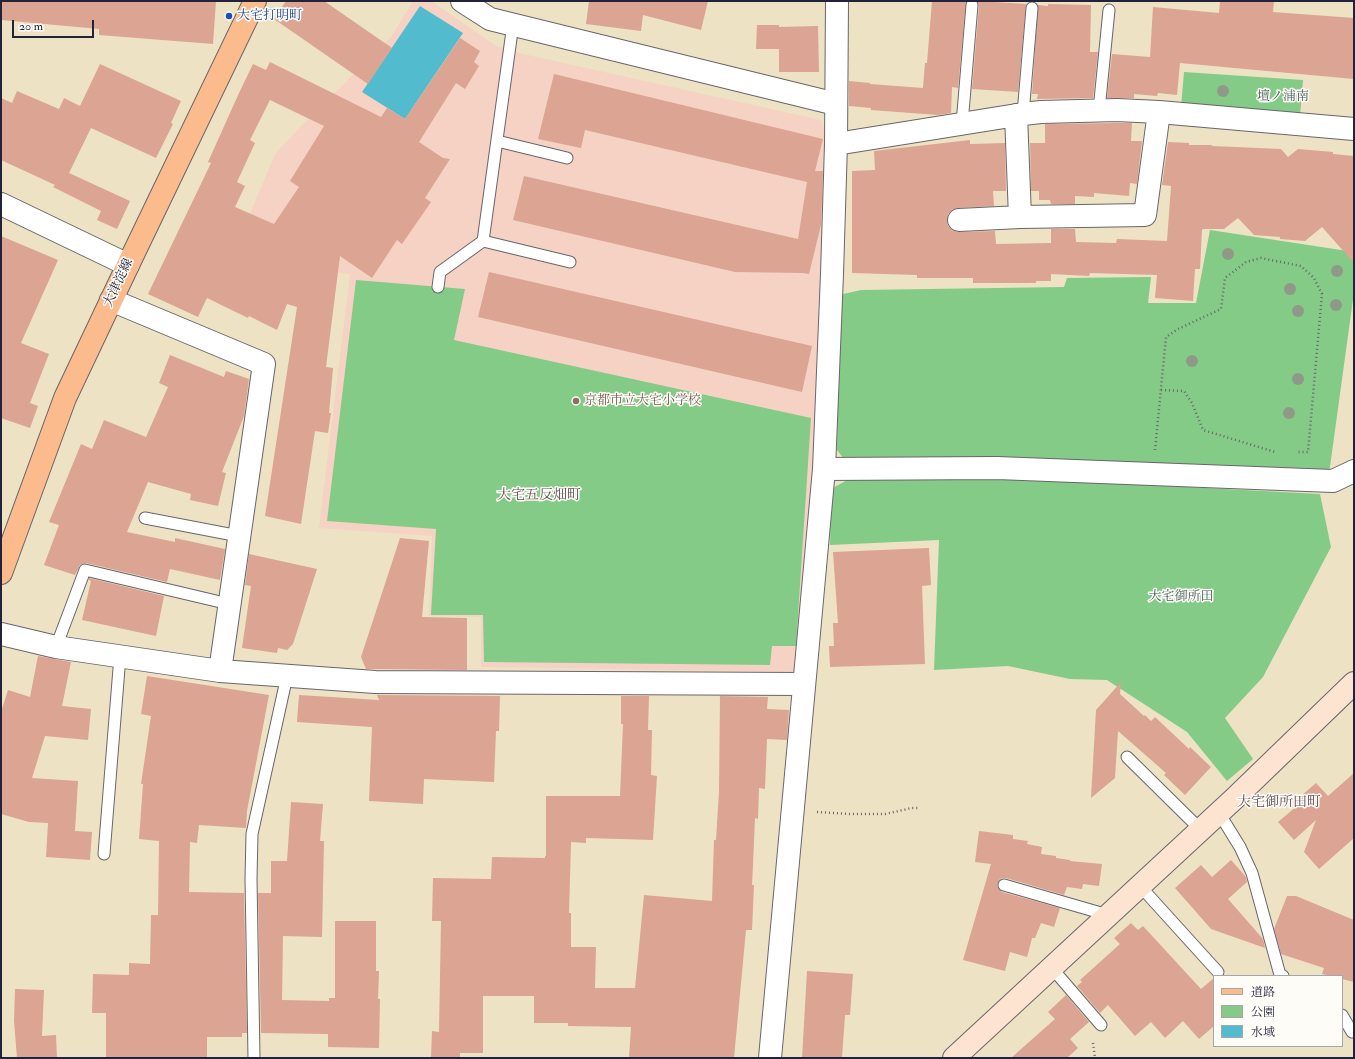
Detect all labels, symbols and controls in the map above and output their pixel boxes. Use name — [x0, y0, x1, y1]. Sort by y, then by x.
place label: 大宅打明町 — [237, 8, 302, 24]
marker: 大宅打明町 — [224, 11, 234, 21]
scale bar — [14, 12, 96, 38]
text: 20 m — [19, 19, 43, 34]
park label: 壇ノ浦南 — [1257, 89, 1309, 105]
street label: 大津淀線 — [101, 256, 137, 310]
place label: 京都市立大宅小学校 — [584, 393, 701, 409]
marker: 京都市立大宅小学校 — [571, 396, 581, 406]
district label: 大宅五反畑町 — [497, 488, 581, 504]
park label: 大宅御所田 — [1149, 589, 1213, 605]
district label: 大宅御所田町 — [1237, 795, 1321, 811]
legend — [1213, 975, 1343, 1047]
text: 道路 — [1251, 985, 1275, 1000]
text: 公園 — [1251, 1005, 1275, 1020]
text: 水域 — [1251, 1025, 1275, 1040]

